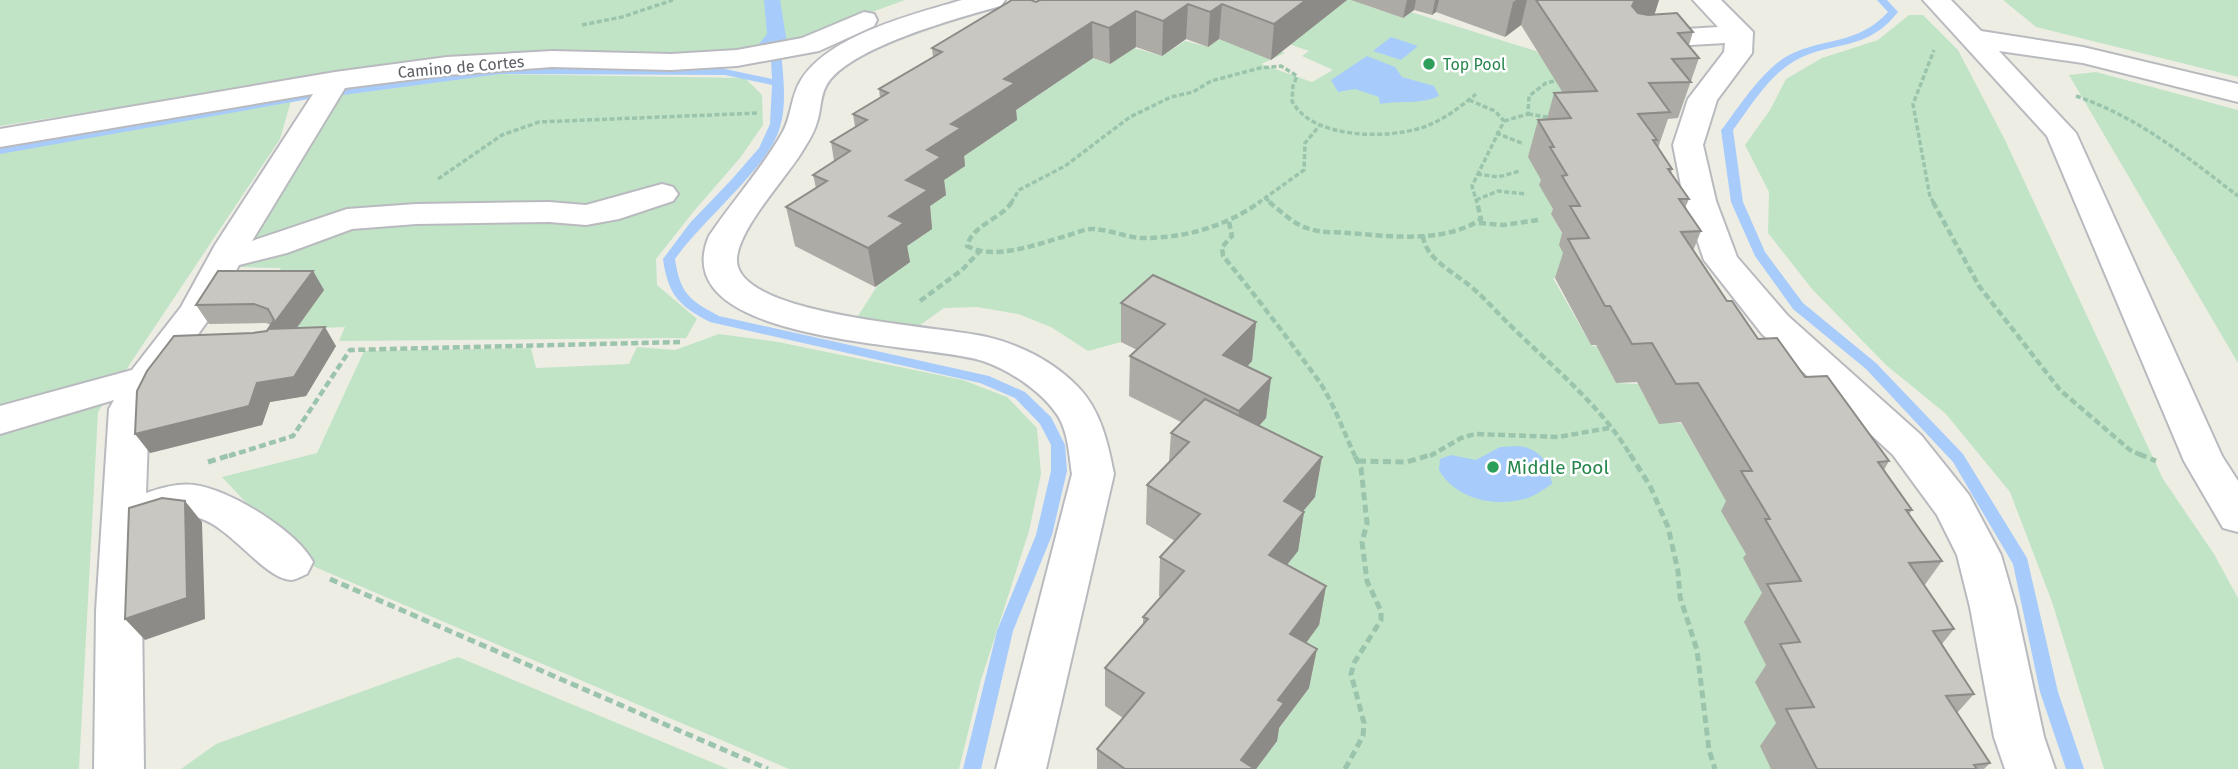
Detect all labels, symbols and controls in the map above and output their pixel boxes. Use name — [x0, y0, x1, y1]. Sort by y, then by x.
street label: Camino de Cortes — [397, 52, 525, 82]
place label: Top Pool — [1443, 55, 1506, 74]
marker: Top Pool — [1421, 56, 1437, 72]
place label: Middle Pool — [1507, 456, 1609, 479]
marker: Middle Pool — [1485, 459, 1501, 475]

